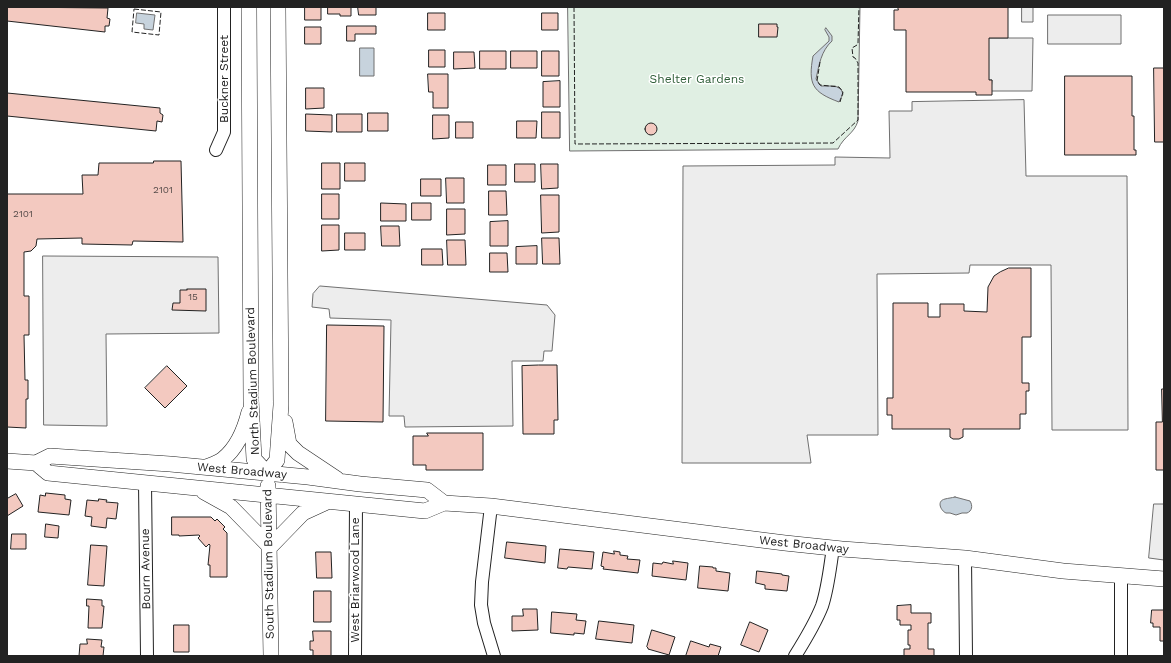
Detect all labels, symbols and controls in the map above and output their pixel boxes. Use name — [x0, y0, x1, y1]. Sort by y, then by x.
street label: Buckner Street — [217, 35, 231, 123]
park label: Shelter Gardens — [650, 72, 744, 86]
house number: 2101 — [153, 184, 173, 196]
house number: 2101 — [13, 208, 33, 220]
house number: 15 — [188, 291, 198, 303]
street label: North Stadium Boulevard — [243, 307, 263, 455]
street label: West Broadway — [197, 460, 287, 482]
street label: South Stadium Boulevard — [260, 489, 278, 639]
street label: West Briarwood Lane — [348, 517, 362, 643]
street label: Bourn Avenue — [138, 528, 154, 610]
street label: West Broadway — [758, 533, 850, 557]

